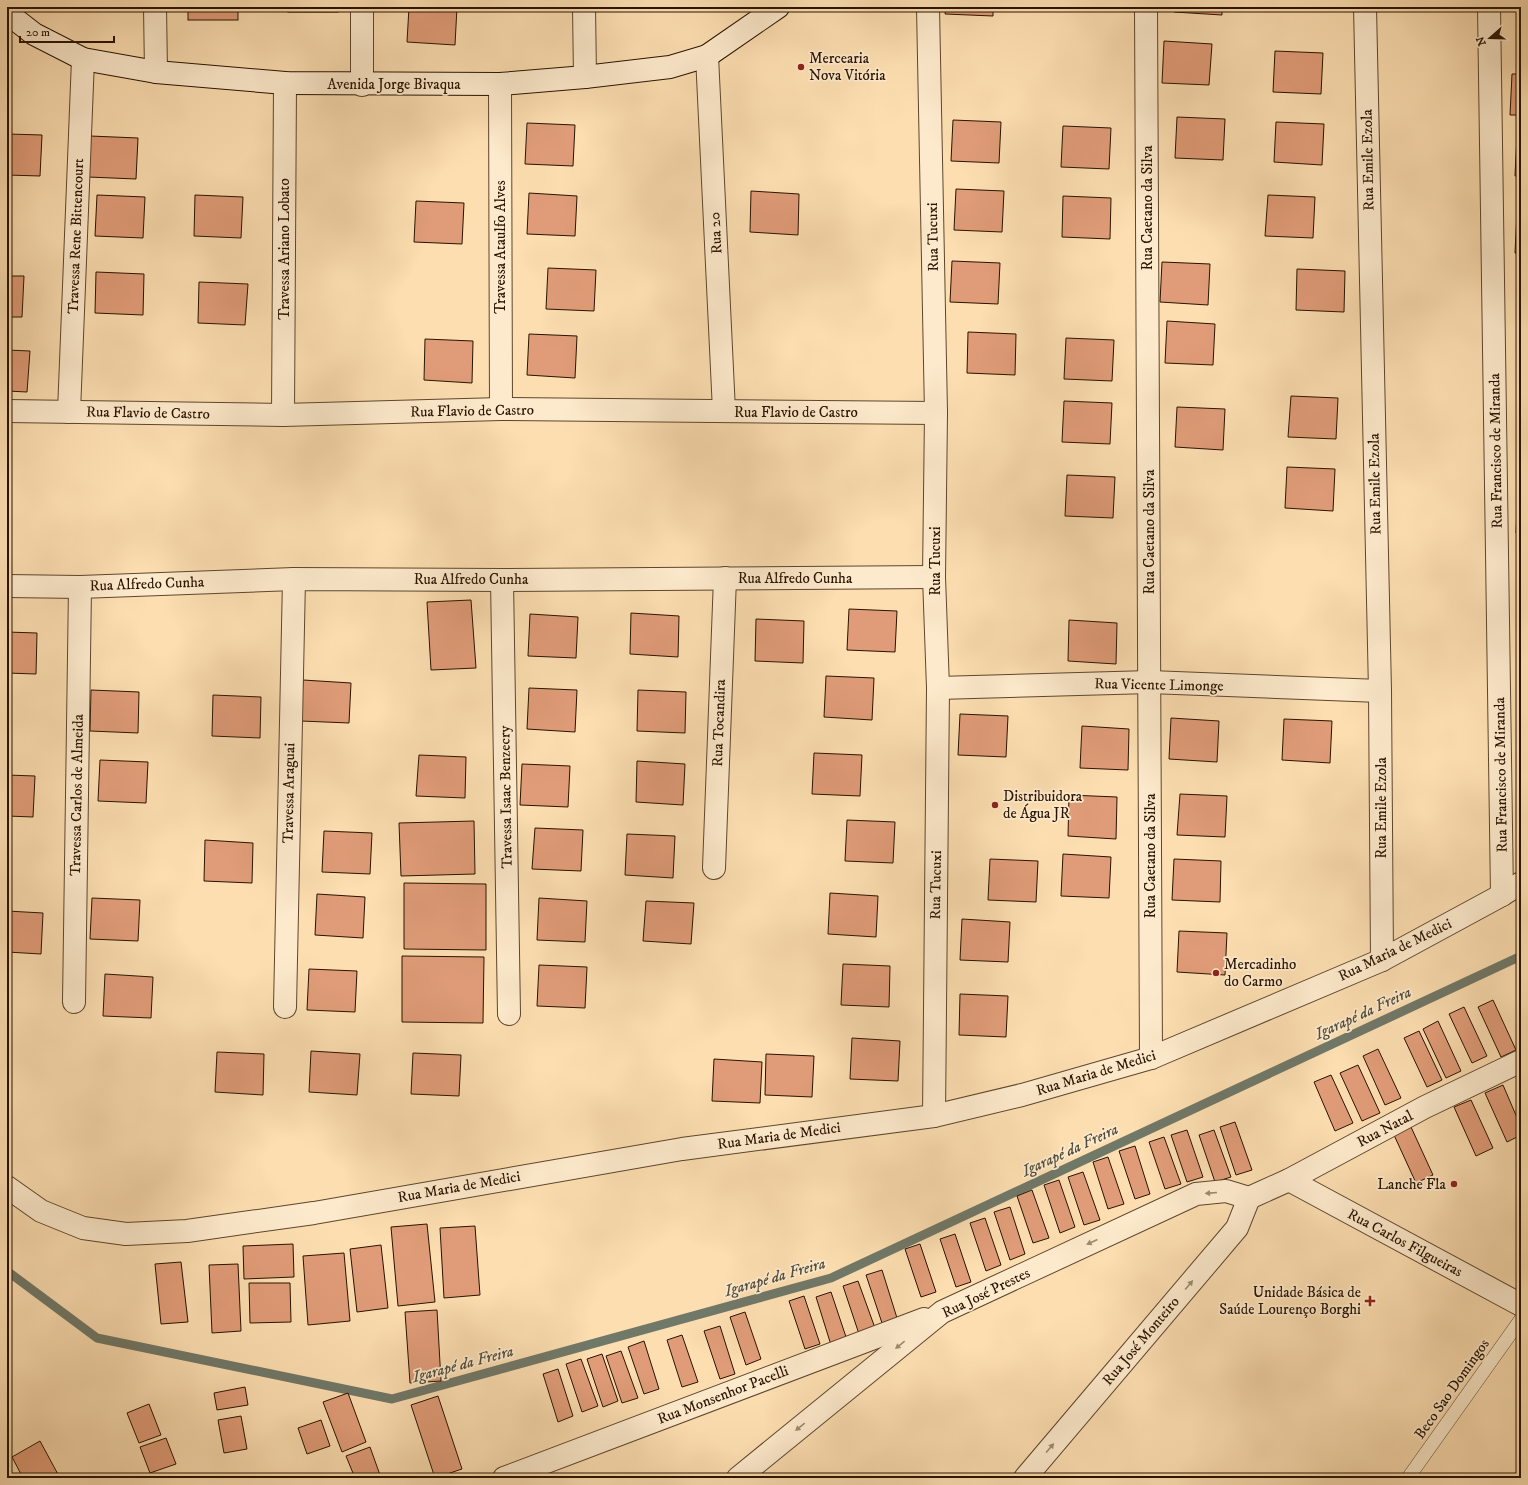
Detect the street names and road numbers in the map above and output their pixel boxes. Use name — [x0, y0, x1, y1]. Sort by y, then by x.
street label: Avenida Jorge Bivaqua — [327, 75, 461, 94]
street label: Rua Emile Ezola — [1358, 108, 1378, 211]
street label: Rua Caetano da Silva — [1138, 145, 1157, 271]
street label: Travessa Rene Bittencourt — [64, 158, 88, 314]
street label: Travessa Ariano Lobato — [275, 178, 294, 320]
street label: Travessa Ataulfo Alves — [491, 180, 510, 314]
street label: Rua Tucuxi — [923, 202, 943, 272]
street label: Rua 20 — [705, 211, 727, 255]
street label: Rua Francisco de Miranda — [1485, 373, 1507, 529]
street label: Rua Flavio de Castro — [410, 400, 534, 422]
street label: Rua Flavio de Castro — [86, 402, 210, 424]
street label: Rua Flavio de Castro — [734, 403, 858, 422]
street label: Rua Emile Ezola — [1365, 432, 1385, 535]
street label: Rua Caetano da Silva — [1140, 469, 1159, 595]
street label: Rua Tucuxi — [926, 526, 945, 596]
street label: Rua Alfredo Cunha — [738, 569, 853, 588]
street label: Rua Alfredo Cunha — [414, 570, 529, 589]
street label: Rua Alfredo Cunha — [89, 572, 205, 595]
street label: Rua Vicente Limonge — [1094, 674, 1224, 696]
street label: Rua Tocandira — [708, 678, 730, 767]
street label: Rua Francisco de Miranda — [1490, 697, 1512, 853]
street label: Travessa Carlos de Almeida — [66, 713, 88, 876]
street label: Travessa Isaac Benzecry — [495, 724, 517, 869]
street label: Travessa Araguai — [279, 743, 299, 843]
street label: Rua Emile Ezola — [1372, 757, 1391, 859]
street label: Rua Caetano da Silva — [1141, 793, 1160, 919]
street label: Rua Tucuxi — [926, 850, 946, 920]
street label: Rua Maria de Medici — [1335, 914, 1455, 986]
street label: Rua Maria de Medici — [1034, 1046, 1158, 1100]
street label: Rua Natal — [1354, 1106, 1417, 1152]
street label: Rua Maria de Medici — [716, 1118, 842, 1154]
street label: Rua Maria de Medici — [396, 1167, 522, 1207]
street label: Rua Carlos Filgueiras — [1344, 1205, 1466, 1281]
street label: Rua José Prestes — [939, 1263, 1033, 1323]
street label: Rua José Monteiro — [1098, 1293, 1184, 1389]
street label: Beco Sao Domingos — [1410, 1335, 1494, 1443]
street label: Rua Monsenhor Pacelli — [655, 1361, 791, 1429]

